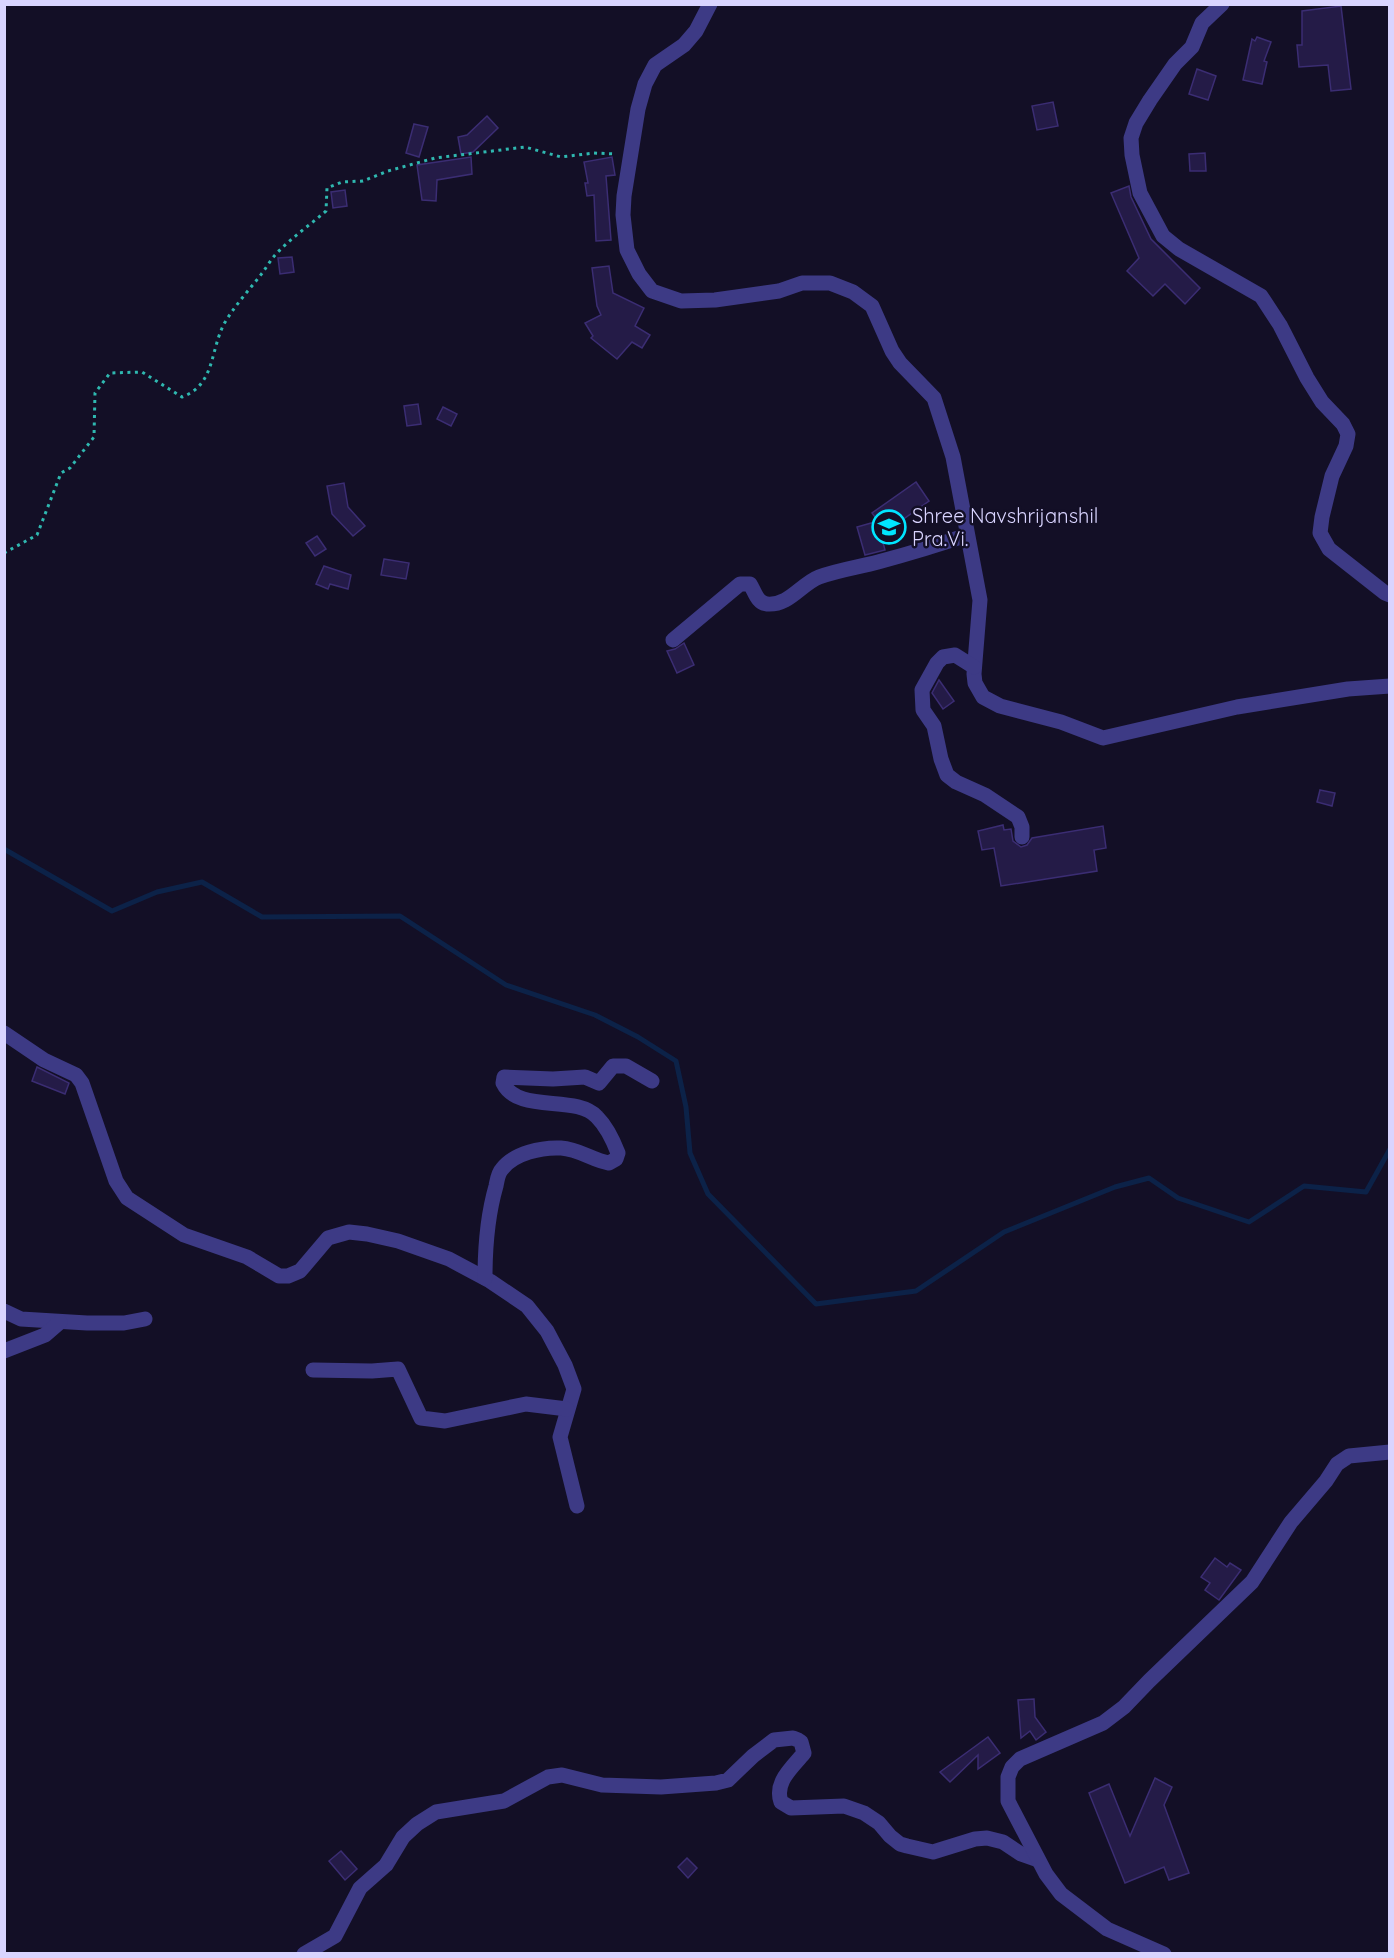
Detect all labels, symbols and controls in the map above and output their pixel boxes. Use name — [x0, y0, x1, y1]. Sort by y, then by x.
place label: Shree Navshrijanshil Pra.Vi. — [912, 503, 1098, 551]
school or university icon: Shree Navshrijanshil Pra.Vi. — [871, 509, 907, 545]

